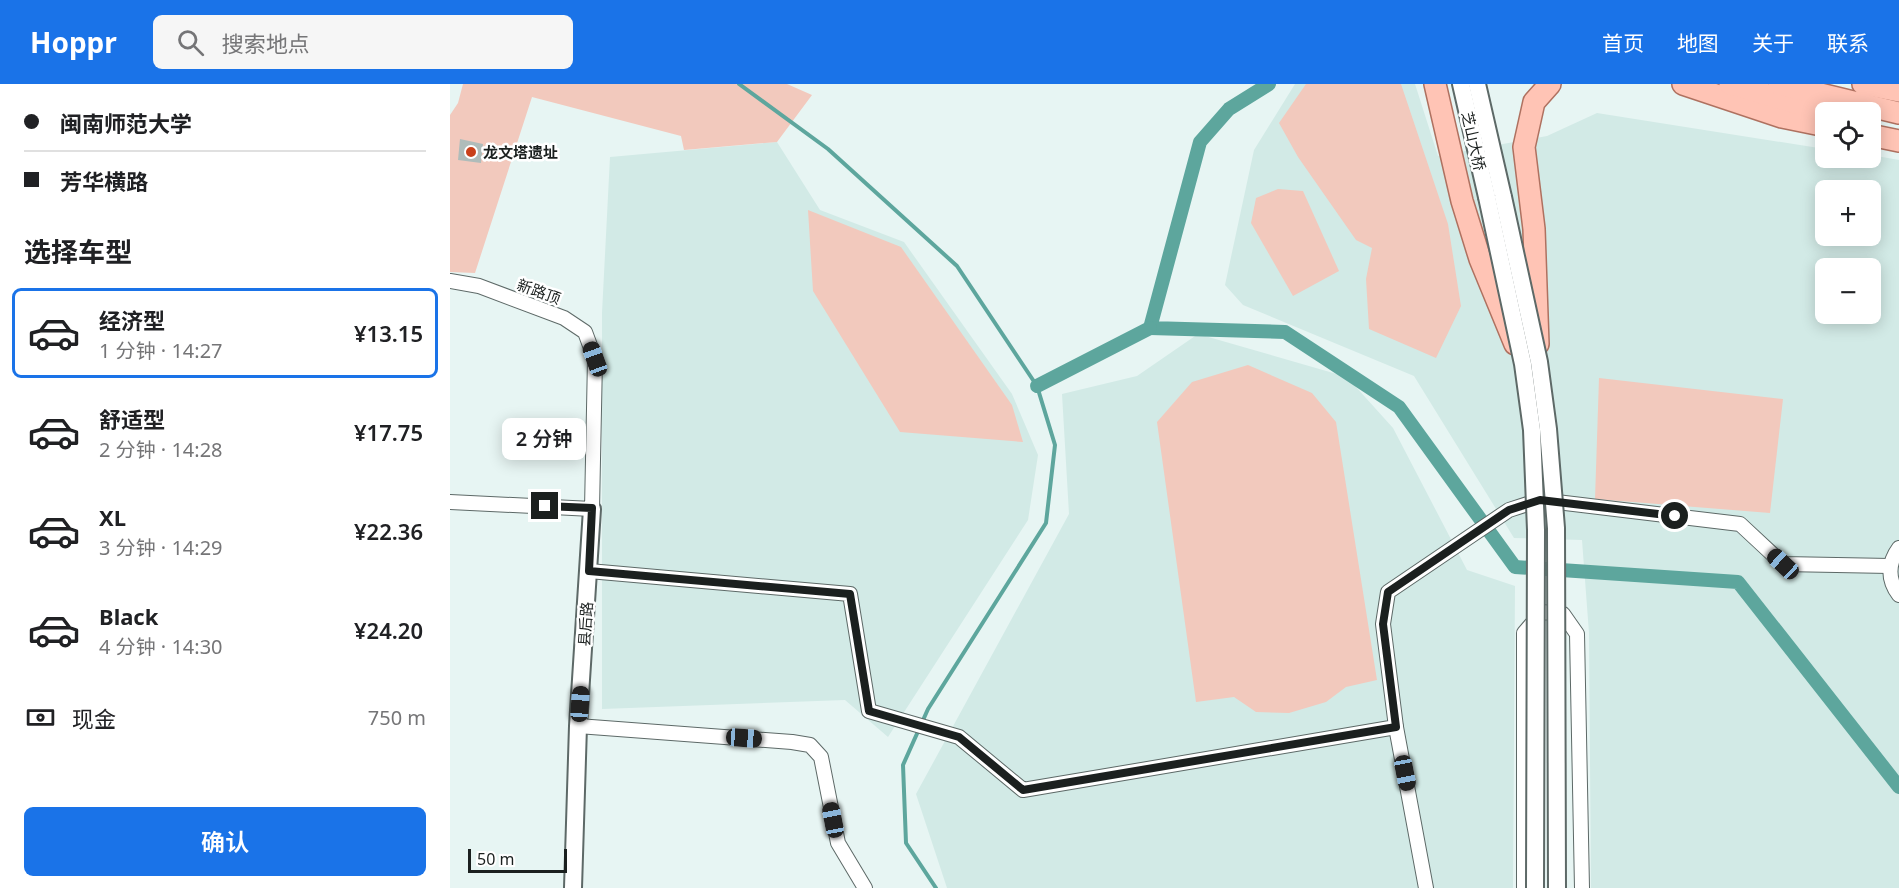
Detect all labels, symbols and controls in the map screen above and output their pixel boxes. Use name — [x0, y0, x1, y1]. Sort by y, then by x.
search box — [153, 15, 573, 69]
text: Hoppr — [30, 23, 117, 61]
icon: search — [174, 26, 207, 59]
text: 搜索地点 — [222, 28, 310, 58]
text: 首页 — [1602, 29, 1644, 57]
text: 地图 — [1677, 29, 1719, 57]
text: 关于 — [1752, 29, 1794, 57]
text: 联系 — [1827, 29, 1869, 57]
map controls — [1815, 102, 1881, 324]
button: locate — [1815, 102, 1881, 168]
text: 闽南师范大学 — [60, 108, 192, 138]
street label: 芝山大桥 — [1458, 110, 1490, 172]
place label: 龙文塔遗址 — [483, 142, 558, 162]
marker: 龙文塔遗址 — [464, 145, 478, 159]
text: 芳华横路 — [60, 166, 148, 196]
button: + — [1815, 180, 1881, 246]
text: 选择车型 — [24, 233, 132, 270]
button: − — [1815, 258, 1881, 324]
street label: 新路顶 — [514, 274, 564, 308]
text: 经济型 — [99, 305, 165, 335]
icon: car — [27, 306, 81, 360]
text: ¥13.15 — [354, 318, 423, 348]
text: 1 分钟 · 14:27 — [99, 337, 223, 364]
car — [580, 339, 610, 379]
text: 舒适型 — [99, 404, 165, 434]
icon: car — [27, 405, 81, 459]
text: ¥17.75 — [354, 417, 423, 447]
callout: 2 分钟 — [503, 419, 587, 461]
text: 2 分钟 — [516, 425, 572, 452]
text: 2 分钟 · 14:28 — [99, 436, 223, 463]
route end — [531, 492, 558, 519]
text: XL — [99, 502, 126, 532]
route start — [1661, 502, 1688, 529]
icon: car — [27, 504, 81, 558]
text: ¥22.36 — [354, 516, 423, 546]
text: 3 分钟 · 14:29 — [99, 534, 223, 561]
car — [1764, 545, 1802, 583]
text: Black — [99, 601, 158, 631]
street label: 县后路 — [573, 601, 597, 647]
icon: car — [27, 603, 81, 657]
text: ¥24.20 — [354, 615, 423, 645]
text: 4 分钟 · 14:30 — [99, 633, 223, 660]
car — [570, 685, 590, 723]
icon: cash — [24, 701, 57, 734]
text: 现金 — [72, 703, 116, 733]
text: 750 m — [368, 704, 426, 731]
car — [725, 728, 763, 748]
car — [1393, 754, 1417, 792]
car — [821, 801, 845, 839]
button: 确认 — [24, 807, 426, 876]
scale bar — [468, 846, 567, 874]
text: 50 m — [477, 848, 514, 870]

